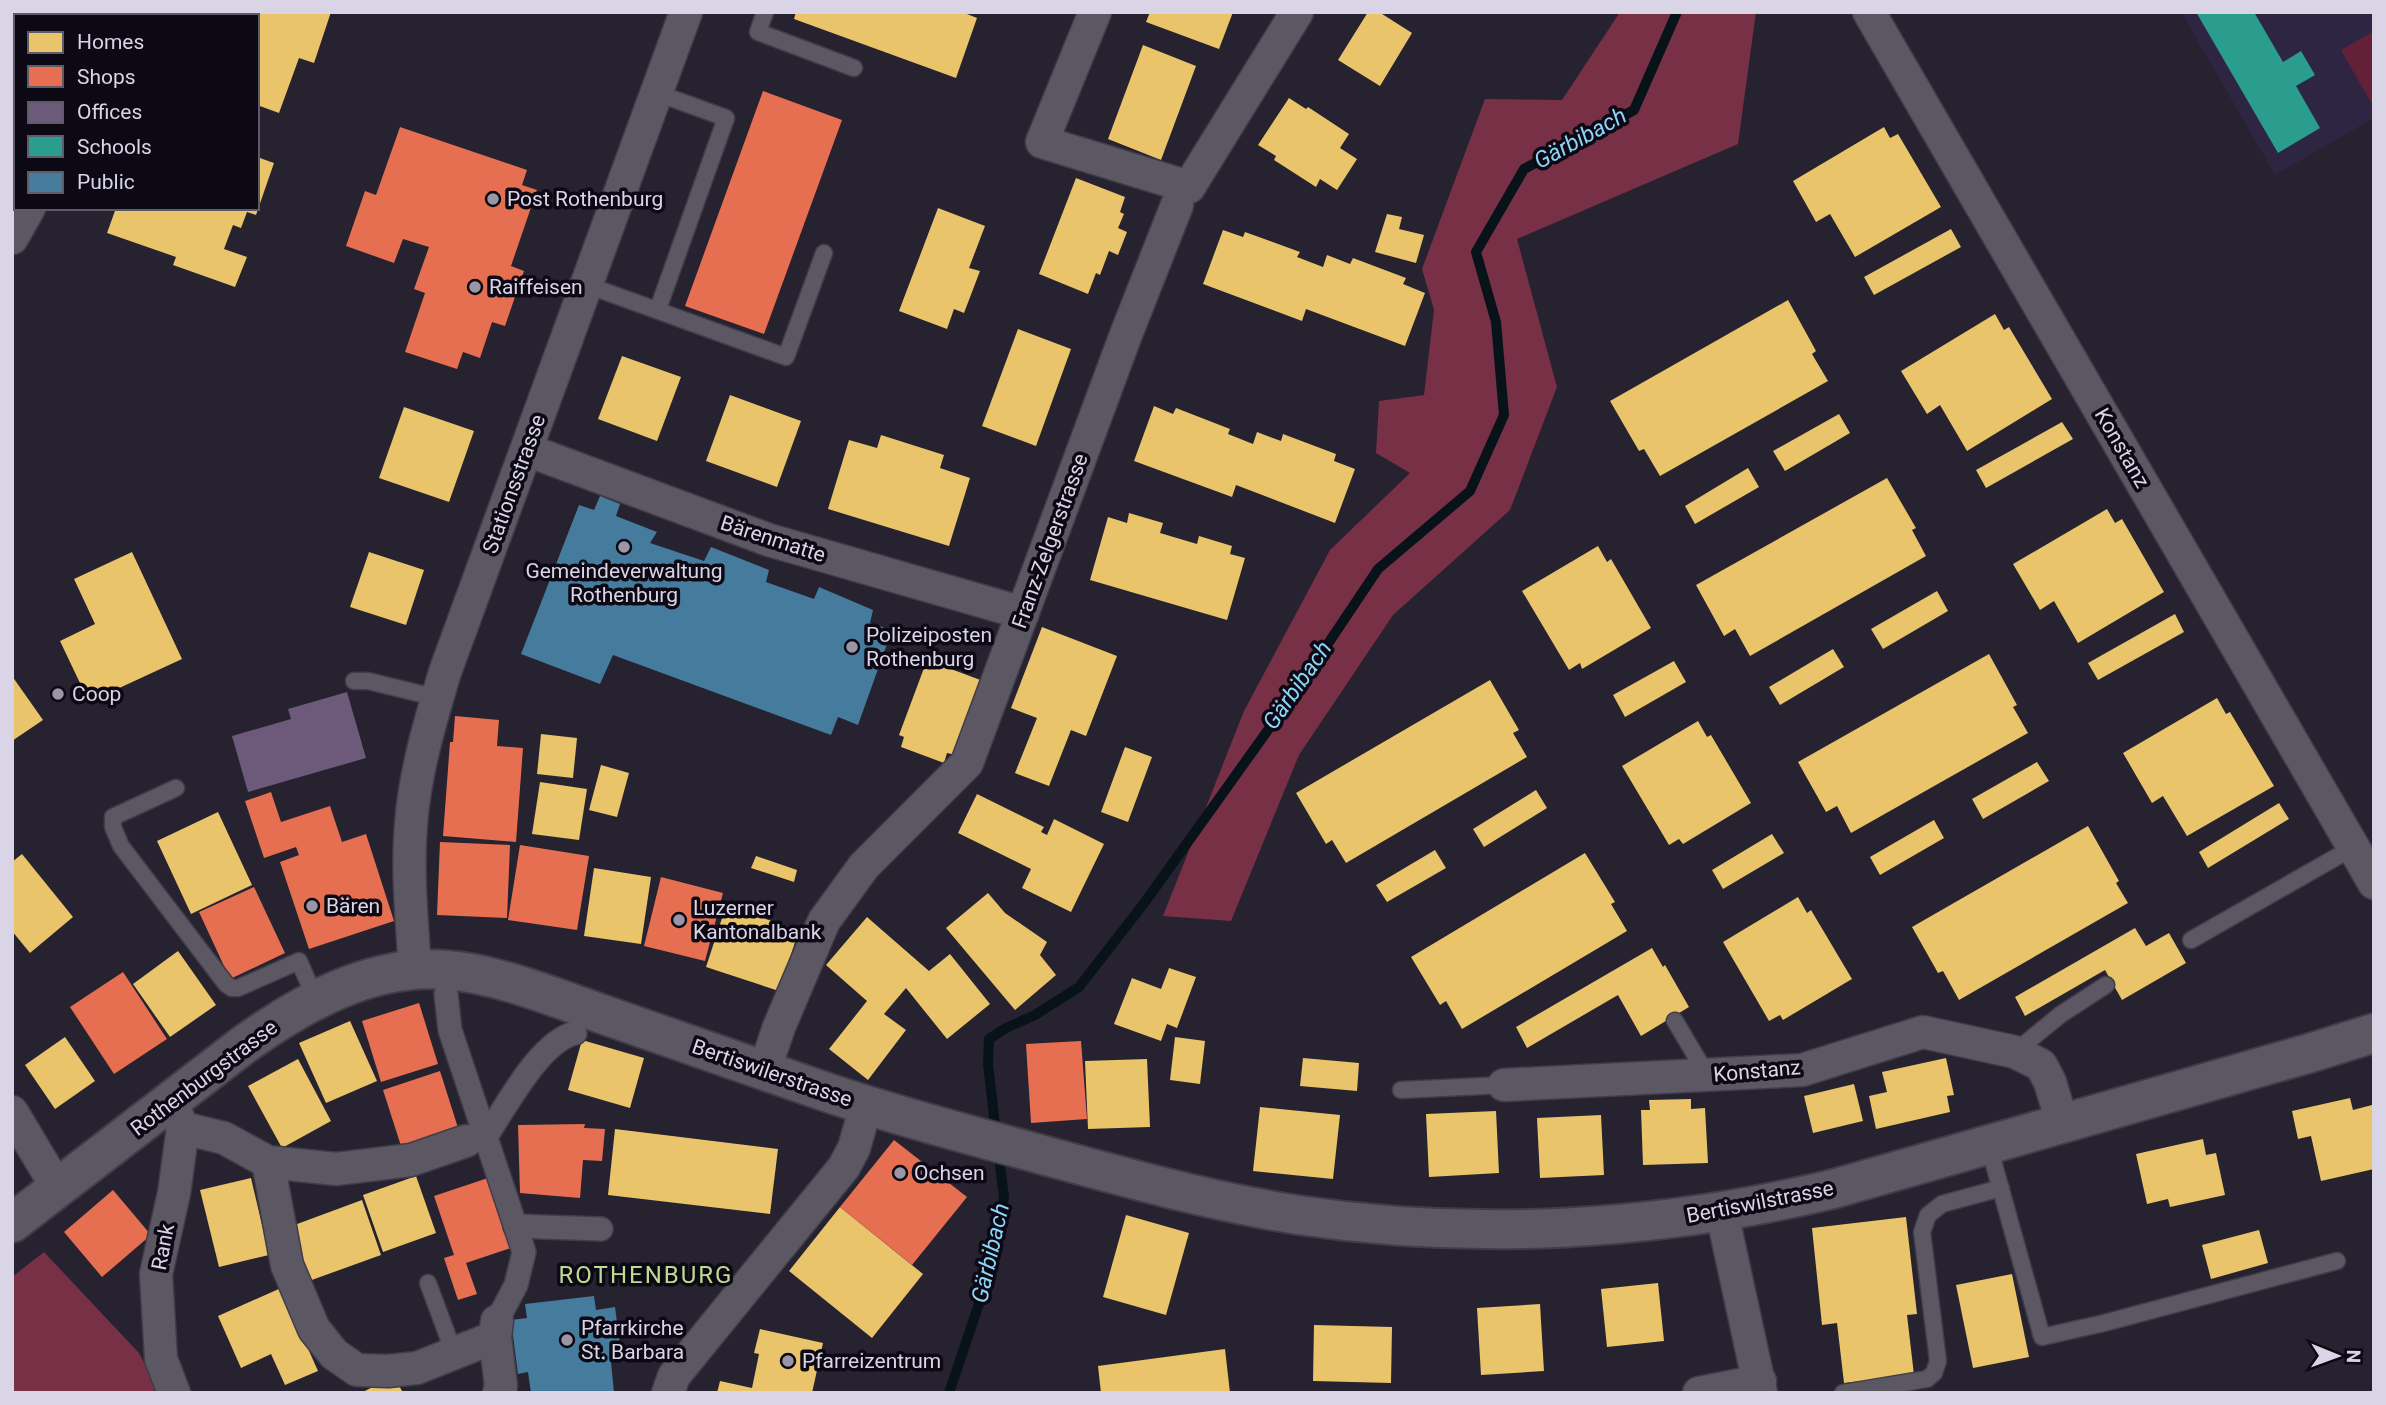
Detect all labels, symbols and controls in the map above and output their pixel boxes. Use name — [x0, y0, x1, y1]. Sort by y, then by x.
legend — [14, 14, 259, 210]
text: Homes — [77, 30, 144, 54]
text: Shops — [77, 65, 136, 89]
text: Offices — [77, 100, 142, 124]
water label: Gärbibach — [1529, 102, 1631, 175]
text: Schools — [77, 135, 152, 159]
text: Public — [77, 170, 135, 194]
place label: Post Rothenburg — [507, 187, 663, 211]
marker: Post Rothenburg — [485, 191, 501, 207]
place label: Raiffeisen — [489, 275, 583, 299]
marker: Raiffeisen — [467, 279, 483, 295]
street label: Konstanz — [2090, 404, 2154, 492]
street label: Stationsstrasse — [478, 411, 550, 557]
street label: Franz-Zelgerstrasse — [1007, 450, 1093, 632]
street label: Bärenmatte — [718, 511, 828, 567]
marker: Gemeindeverwaltung Rothenburg — [616, 539, 632, 555]
place label: Gemeindeverwaltung Rothenburg — [525, 559, 723, 607]
place label: Polizeiposten Rothenburg — [866, 623, 992, 671]
water label: Gärbibach — [1257, 636, 1338, 735]
marker: Polizeiposten Rothenburg — [844, 639, 860, 655]
place label: Coop — [72, 682, 121, 706]
marker: Coop — [50, 686, 66, 702]
place label: Bären — [326, 894, 380, 918]
place label: Luzerner Kantonalbank — [693, 896, 822, 944]
marker: Bären — [304, 898, 320, 914]
marker: Luzerner Kantonalbank — [671, 912, 687, 928]
street label: Rothenburgstrasse — [126, 1015, 282, 1141]
street label: Bertiswilerstrasse — [689, 1034, 855, 1112]
street label: Konstanz — [1712, 1055, 1802, 1087]
place label: Ochsen — [914, 1161, 985, 1185]
marker: Ochsen — [892, 1165, 908, 1181]
street label: Bertiswilstrasse — [1684, 1176, 1836, 1228]
water label: Gärbibach — [966, 1201, 1015, 1306]
street label: Rank — [147, 1221, 179, 1272]
district label: ROTHENBURG — [559, 1261, 733, 1289]
place label: Pfarrkirche St. Barbara — [581, 1316, 684, 1364]
north arrow — [2302, 1321, 2372, 1391]
marker: Pfarrkirche St. Barbara — [559, 1332, 575, 1348]
place label: Pfarreizentrum — [802, 1349, 941, 1373]
text: N — [2342, 1349, 2365, 1363]
marker: Pfarreizentrum — [780, 1353, 796, 1369]

